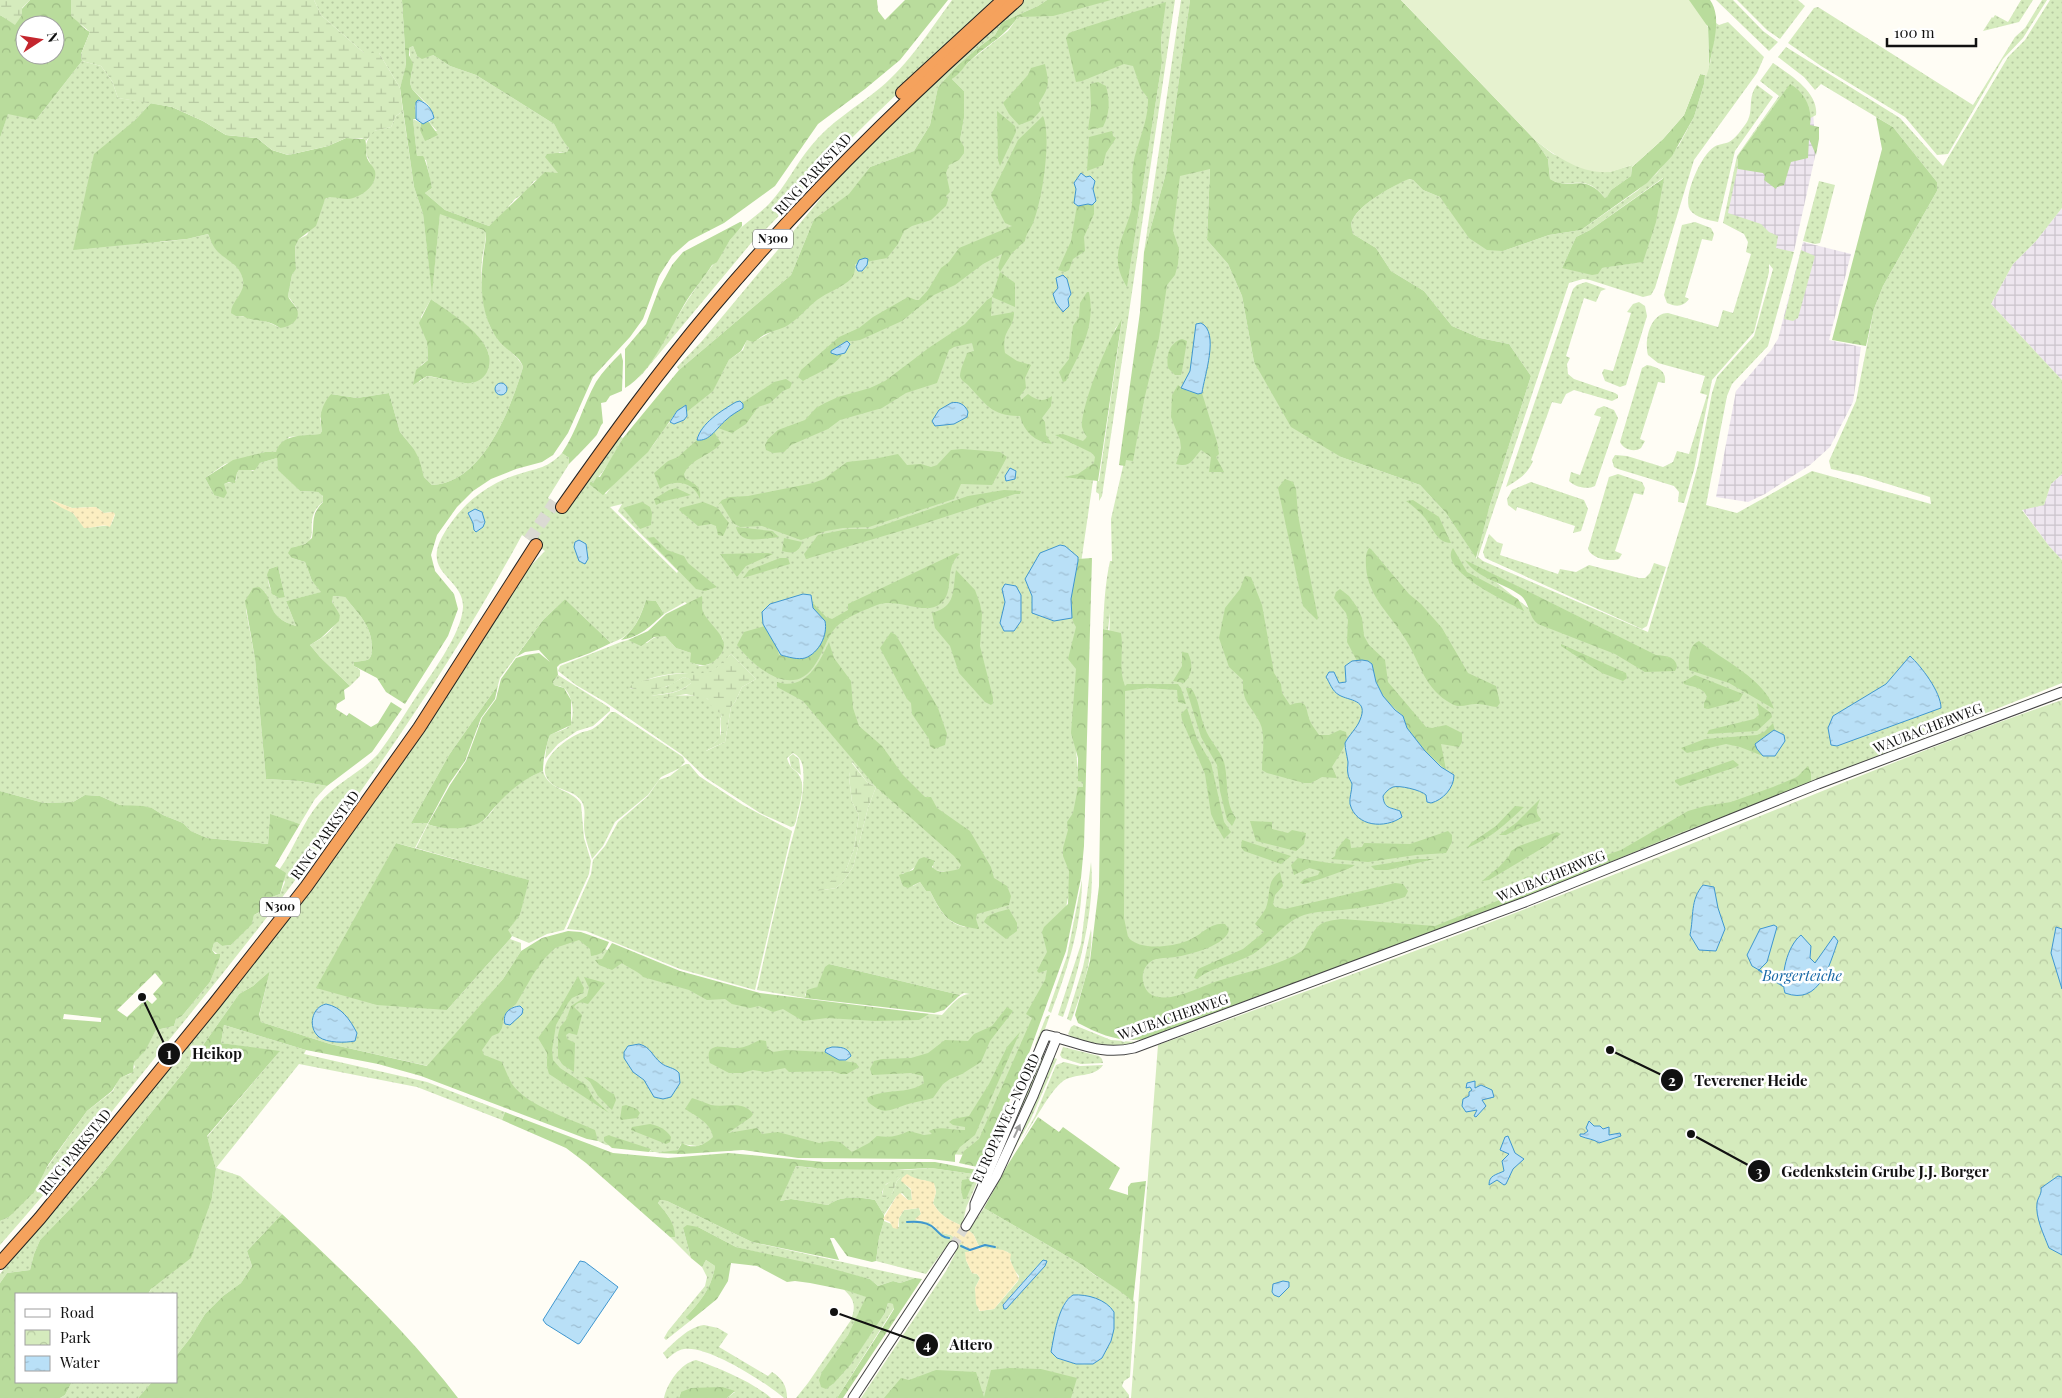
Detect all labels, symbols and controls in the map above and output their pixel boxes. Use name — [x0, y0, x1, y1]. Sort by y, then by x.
north arrow — [15, 15, 65, 65]
scale bar — [1887, 15, 1976, 47]
text: 100 m — [1894, 22, 1935, 42]
text: N — [43, 30, 64, 44]
street label: RING PARKSTAD — [770, 129, 856, 219]
road number: N300 — [753, 230, 793, 248]
street label: WAUBACHERWEG — [1870, 698, 1985, 757]
street label: RING PARKSTAD — [286, 786, 363, 883]
street label: WAUBACHERWEG — [1493, 845, 1608, 906]
road number: N300 — [260, 898, 300, 916]
water label: Borgerteiche — [1761, 965, 1842, 985]
street label: WAUBACHERWEG — [1114, 989, 1231, 1045]
callout: Heikop — [157, 1039, 252, 1069]
text: 1 — [166, 1043, 172, 1063]
text: Heikop — [192, 1043, 242, 1063]
street label: EUROPAWEG-NOORD — [967, 1050, 1044, 1186]
callout: Teverener Heide — [1659, 1065, 1818, 1095]
text: 2 — [1668, 1070, 1676, 1090]
text: Teverener Heide — [1694, 1070, 1808, 1090]
street label: RING PARKSTAD — [34, 1105, 115, 1199]
one-way arrow — [1013, 1124, 1021, 1138]
callout: Gedenkstein Grube J.J. Borger — [1747, 1156, 1999, 1186]
text: 3 — [1755, 1161, 1763, 1181]
text: Gedenkstein Grube J.J. Borger — [1781, 1161, 1989, 1181]
legend — [15, 1293, 178, 1383]
text: Road — [60, 1302, 94, 1322]
text: Park — [60, 1327, 92, 1347]
callout: Attero — [915, 1330, 1003, 1360]
text: 4 — [923, 1334, 931, 1354]
text: Attero — [949, 1334, 992, 1354]
text: Water — [59, 1352, 100, 1372]

